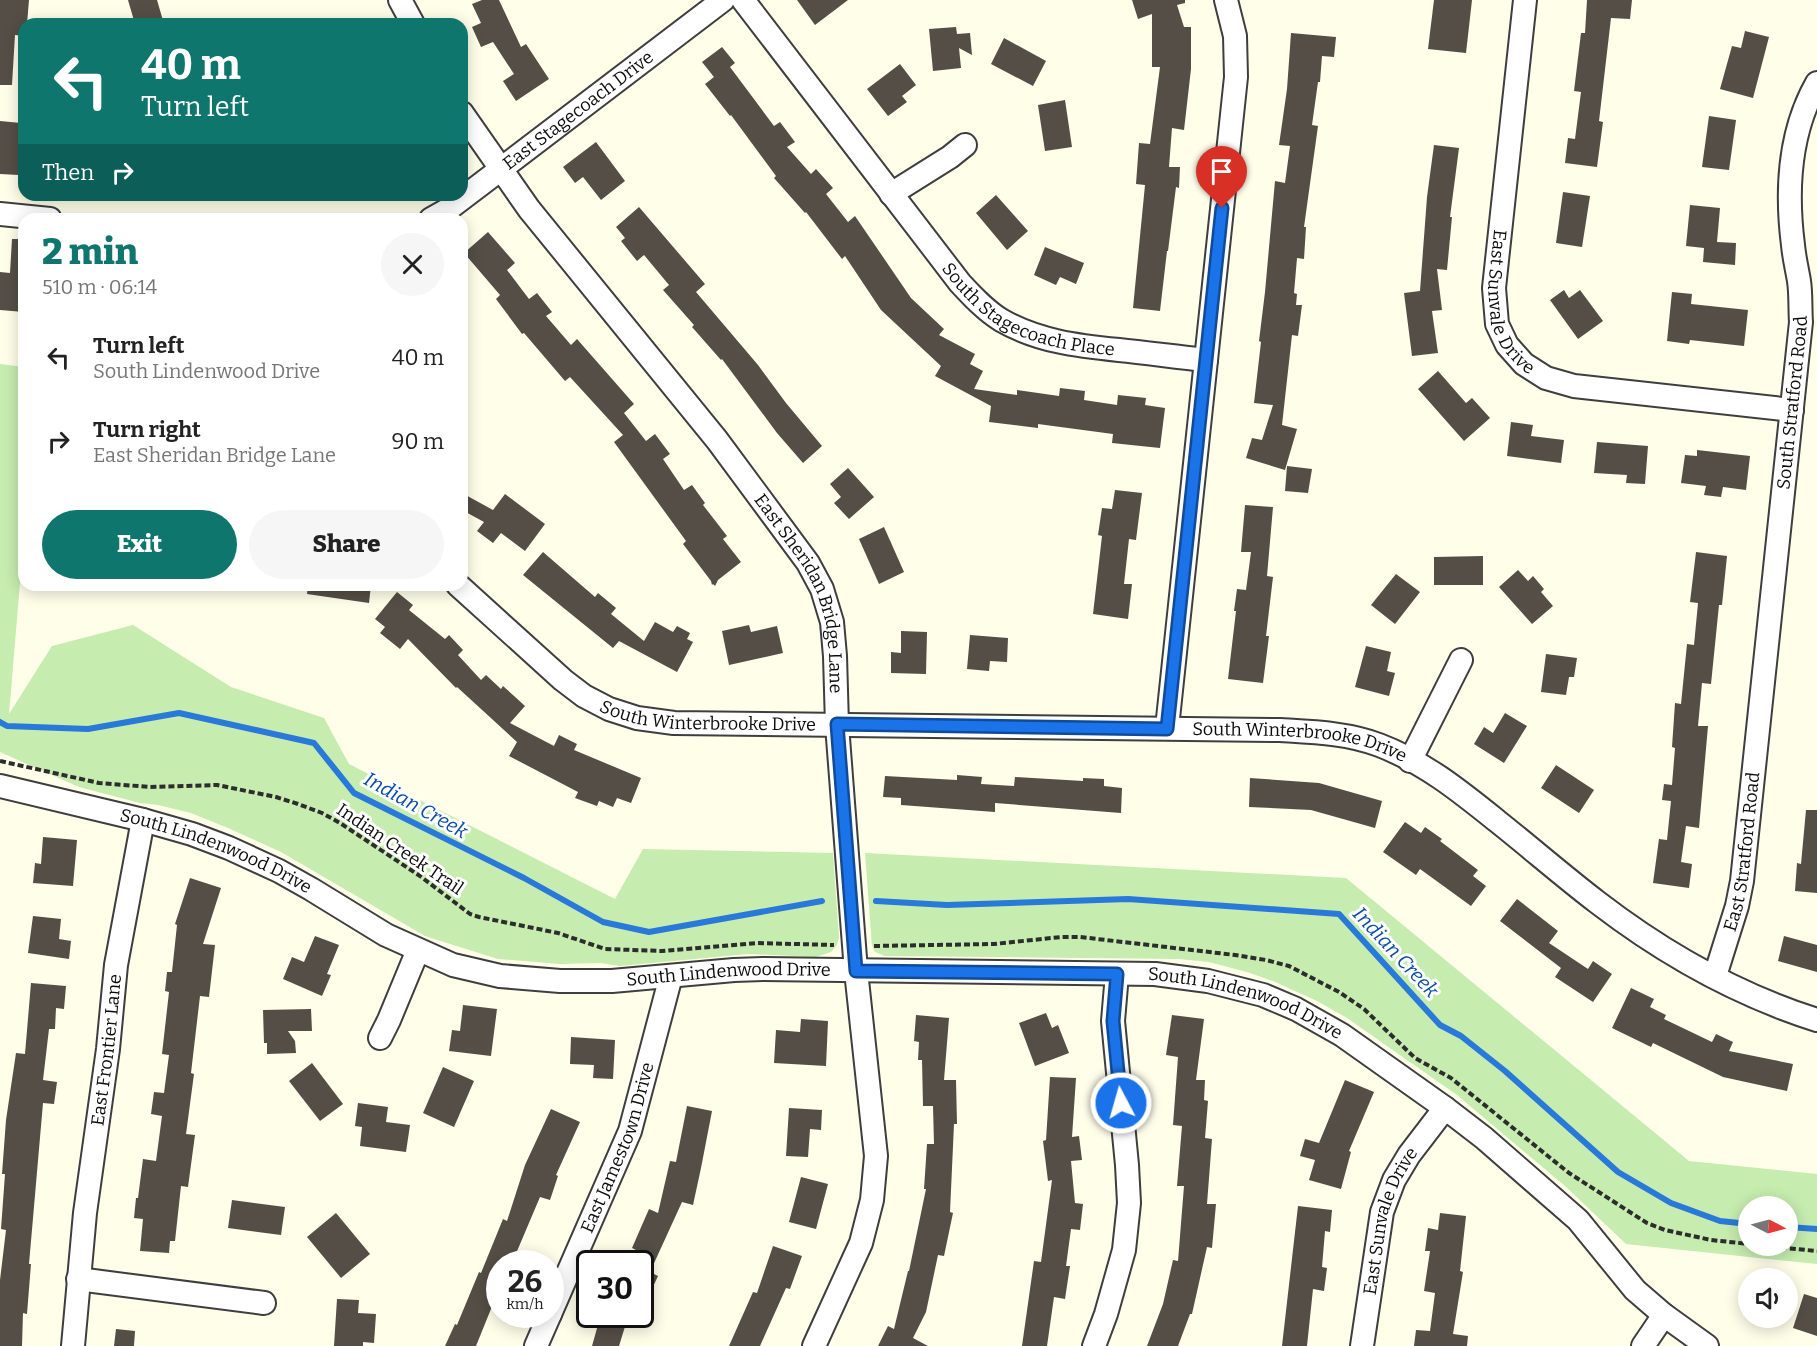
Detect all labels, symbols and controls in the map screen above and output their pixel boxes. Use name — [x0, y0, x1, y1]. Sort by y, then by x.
text: 40 m — [141, 40, 241, 90]
icon: left — [42, 42, 120, 120]
street label: East Stagecoach Drive — [498, 46, 658, 175]
text: Turn left — [141, 91, 249, 123]
pin — [1196, 146, 1247, 208]
icon: arrive — [1205, 155, 1238, 188]
icon: right — [106, 156, 139, 189]
text: Then — [42, 159, 94, 186]
street label: East Sunvale Drive — [1483, 228, 1539, 379]
text: 2 min — [42, 230, 138, 274]
button: close — [381, 233, 444, 296]
street label: South Stagecoach Place — [937, 258, 1116, 361]
text: 510 m · 06:14 — [42, 275, 157, 299]
street label: South Stratford Road — [1772, 315, 1812, 491]
text: Turn left — [93, 332, 185, 359]
icon: left — [42, 341, 75, 374]
text: 40 m — [392, 344, 444, 371]
text: South Lindenwood Drive — [93, 359, 320, 383]
text: Turn right — [93, 416, 201, 443]
icon: right — [42, 425, 75, 458]
text: 90 m — [392, 428, 444, 455]
text: East Sheridan Bridge Lane — [93, 443, 336, 467]
street label: East Sheridan Bridge Lane — [750, 489, 847, 694]
button: Exit — [42, 510, 237, 579]
button: Share — [249, 510, 444, 579]
street label: South Winterbrooke Drive — [596, 695, 816, 736]
street label: South Winterbrooke Drive — [1192, 718, 1411, 767]
water label: Indian Creek — [360, 767, 472, 843]
street label: East Stratford Road — [1719, 771, 1764, 934]
street label: Indian Creek Trail — [332, 798, 468, 900]
street label: South Lindenwood Drive — [118, 804, 316, 898]
water label: Indian Creek — [1348, 902, 1444, 1002]
street label: South Lindenwood Drive — [625, 958, 831, 991]
street label: South Lindenwood Drive — [1148, 963, 1346, 1044]
street label: East Frontier Lane — [86, 973, 126, 1127]
street label: East Jamestown Drive — [576, 1060, 659, 1236]
position arrow — [1089, 1071, 1153, 1135]
street label: East Sunvale Drive — [1359, 1143, 1422, 1296]
north arrow — [1738, 1196, 1798, 1256]
map controls — [1738, 1196, 1798, 1328]
speed limit sign: 30 — [576, 1250, 654, 1328]
text: 26 — [508, 1264, 542, 1300]
button: sound — [1738, 1268, 1798, 1328]
text: km/h — [506, 1295, 544, 1313]

